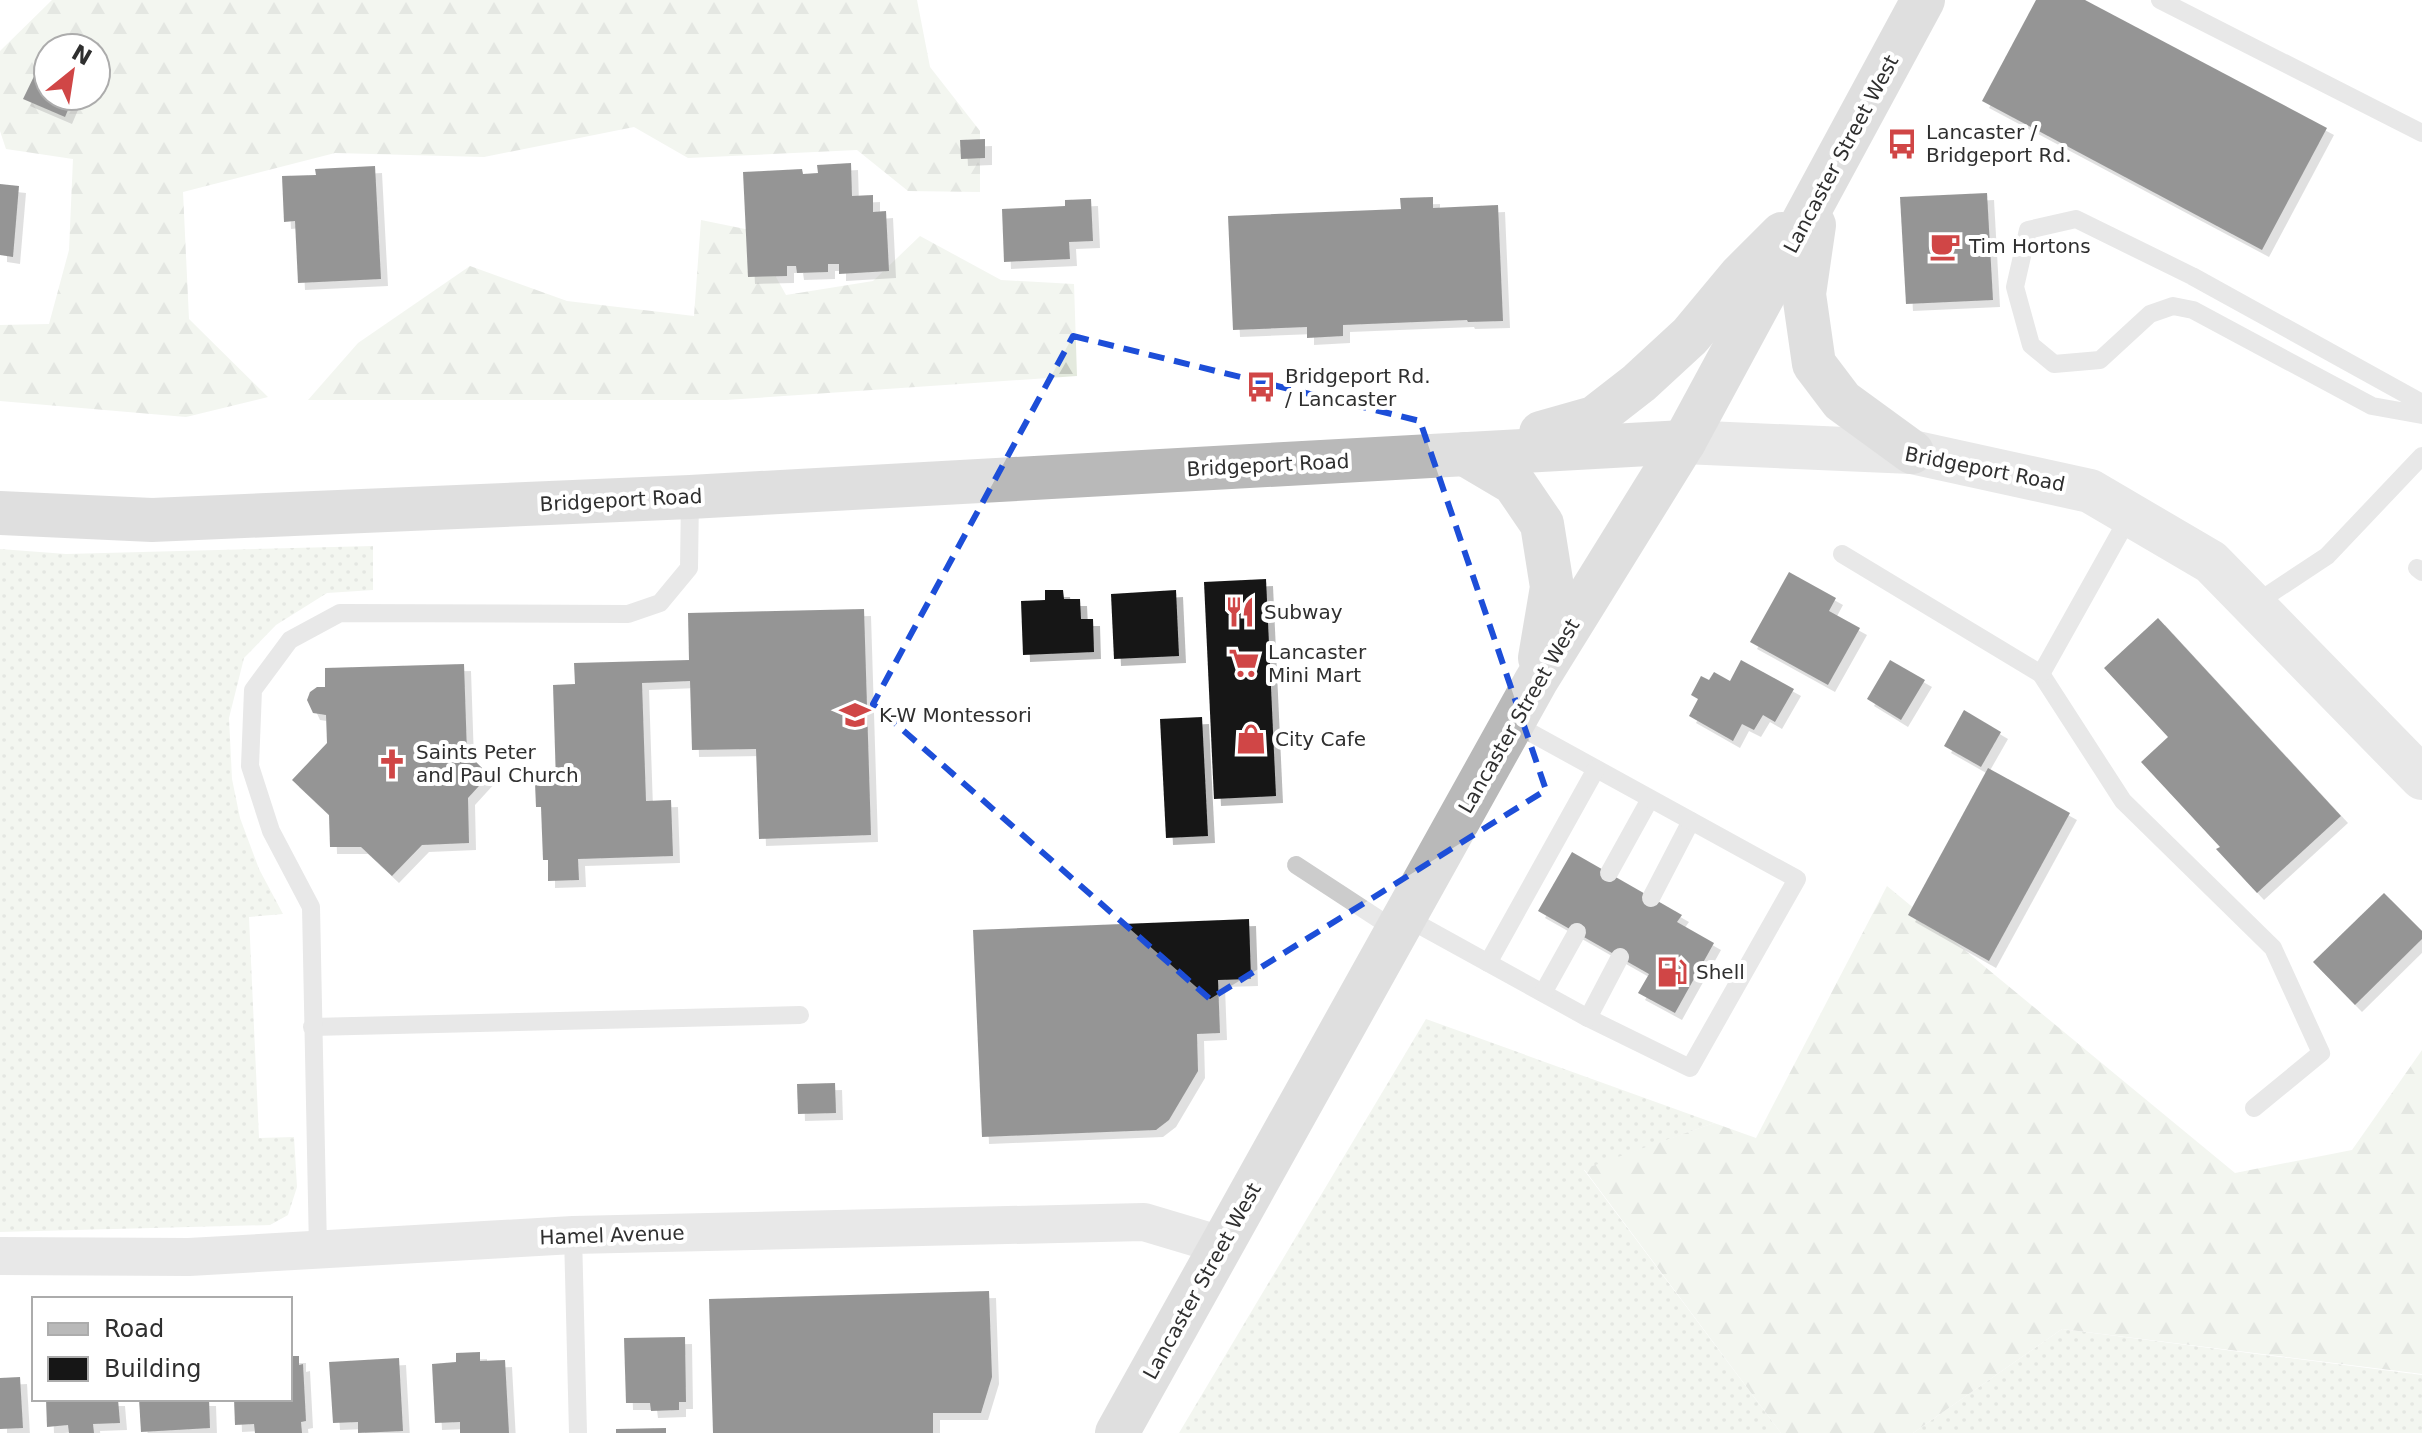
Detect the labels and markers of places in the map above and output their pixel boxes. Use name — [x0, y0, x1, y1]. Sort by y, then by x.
place label: Lancaster / Bridgeport Rd. — [1926, 120, 2072, 167]
bus stop icon: Lancaster / Bridgeport Rd. — [1885, 127, 1919, 161]
cafe icon: Tim Hortons — [1928, 229, 1962, 263]
place label: Tim Hortons — [1968, 234, 2091, 258]
place label: Bridgeport Rd. / Lancaster — [1285, 364, 1431, 411]
bus stop icon: Bridgeport Rd. / Lancaster — [1244, 370, 1278, 404]
restaurant icon: Subway — [1223, 595, 1257, 629]
place label: Subway — [1264, 600, 1343, 624]
place label: Lancaster Mini Mart — [1268, 640, 1367, 687]
supermarket icon: Lancaster Mini Mart — [1227, 646, 1261, 680]
school or university icon: K-W Montessori — [838, 698, 872, 732]
place label: K-W Montessori — [879, 703, 1032, 727]
shop icon: City Cafe — [1234, 722, 1268, 756]
place label: City Cafe — [1275, 727, 1366, 751]
place label: Saints Peter and Paul Church — [416, 740, 579, 787]
church icon: Saints Peter and Paul Church — [375, 747, 409, 781]
fuel station icon: Shell — [1655, 955, 1689, 989]
place label: Shell — [1696, 960, 1745, 984]

